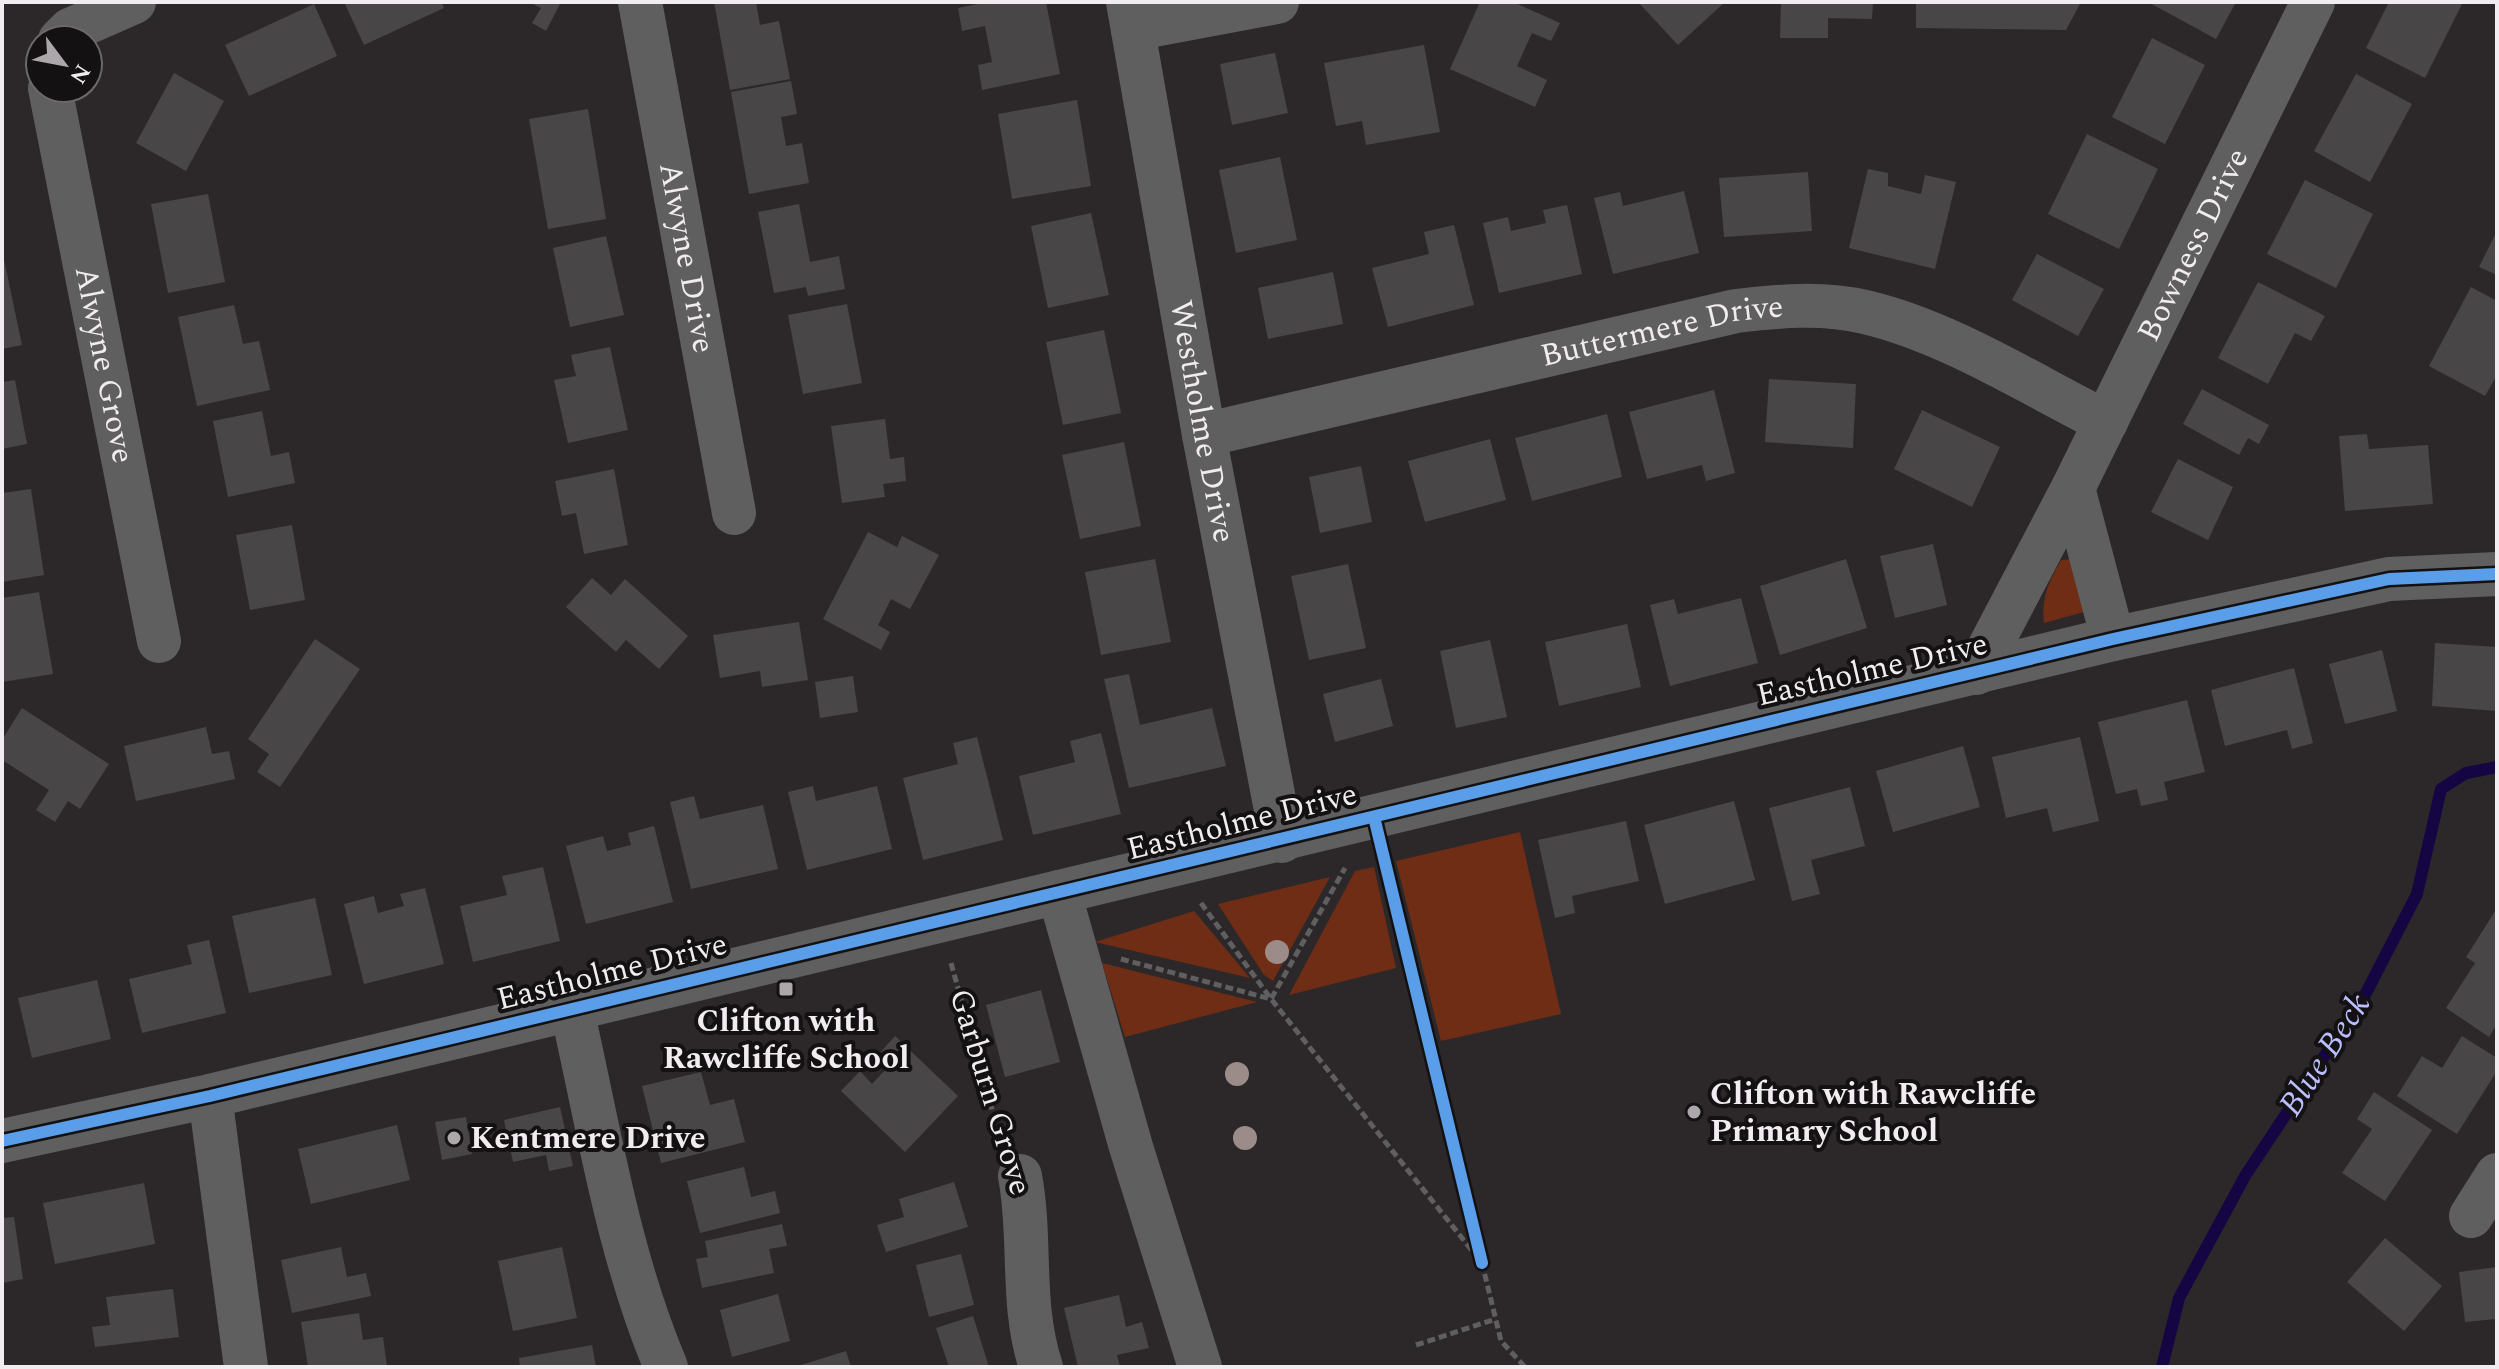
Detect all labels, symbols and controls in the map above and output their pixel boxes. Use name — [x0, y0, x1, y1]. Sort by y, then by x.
north arrow — [24, 24, 104, 104]
text: N — [61, 57, 98, 90]
street label: Bowness Drive — [2124, 140, 2262, 350]
street label: Alwyne Drive — [645, 158, 729, 357]
street label: Alwyne Grove — [61, 262, 148, 468]
street label: Buttermere Drive — [1536, 282, 1785, 380]
street label: Westholme Drive — [1156, 296, 1249, 547]
street label: Eastholme Drive — [1751, 620, 1993, 720]
street label: Eastholme Drive — [1122, 770, 1362, 874]
street label: Eastholme Drive — [492, 920, 732, 1024]
marker: Clifton with Rawcliffe School — [777, 980, 795, 998]
street label: Garburn Grove — [935, 983, 1045, 1201]
water label: Blue Beck — [2266, 983, 2384, 1127]
place label: Clifton with Rawcliffe School — [663, 997, 909, 1083]
place label: Clifton with Rawcliffe Primary School — [1710, 1070, 2036, 1156]
marker: Clifton with Rawcliffe Primary School — [1685, 1103, 1703, 1121]
place label: Kentmere Drive — [470, 1114, 706, 1163]
marker: Kentmere Drive — [445, 1129, 463, 1147]

